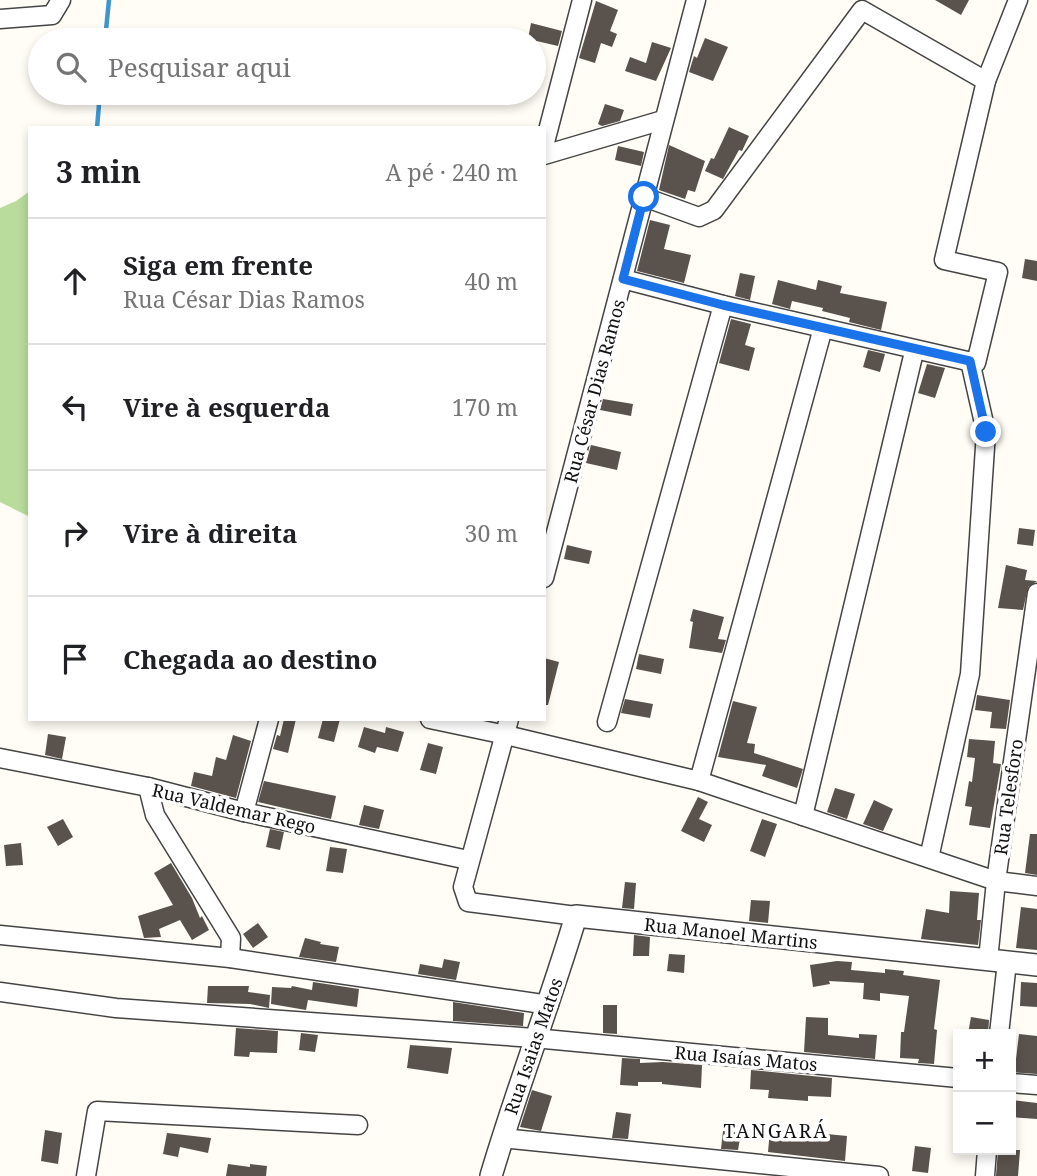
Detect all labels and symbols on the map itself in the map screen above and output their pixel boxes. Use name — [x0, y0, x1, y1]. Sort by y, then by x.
route start — [628, 181, 659, 212]
street label: Rua César Dias Ramos — [558, 296, 630, 486]
route end — [970, 416, 1001, 447]
street label: Rua Telesforo — [988, 737, 1028, 857]
street label: Rua Valdemar Rego — [150, 777, 318, 839]
street label: Rua Manoel Martins — [643, 912, 819, 954]
street label: Rua Isaias Matos — [498, 974, 568, 1118]
street label: Rua Isaías Matos — [673, 1040, 819, 1076]
district label: TANGARÁ — [723, 1118, 829, 1144]

